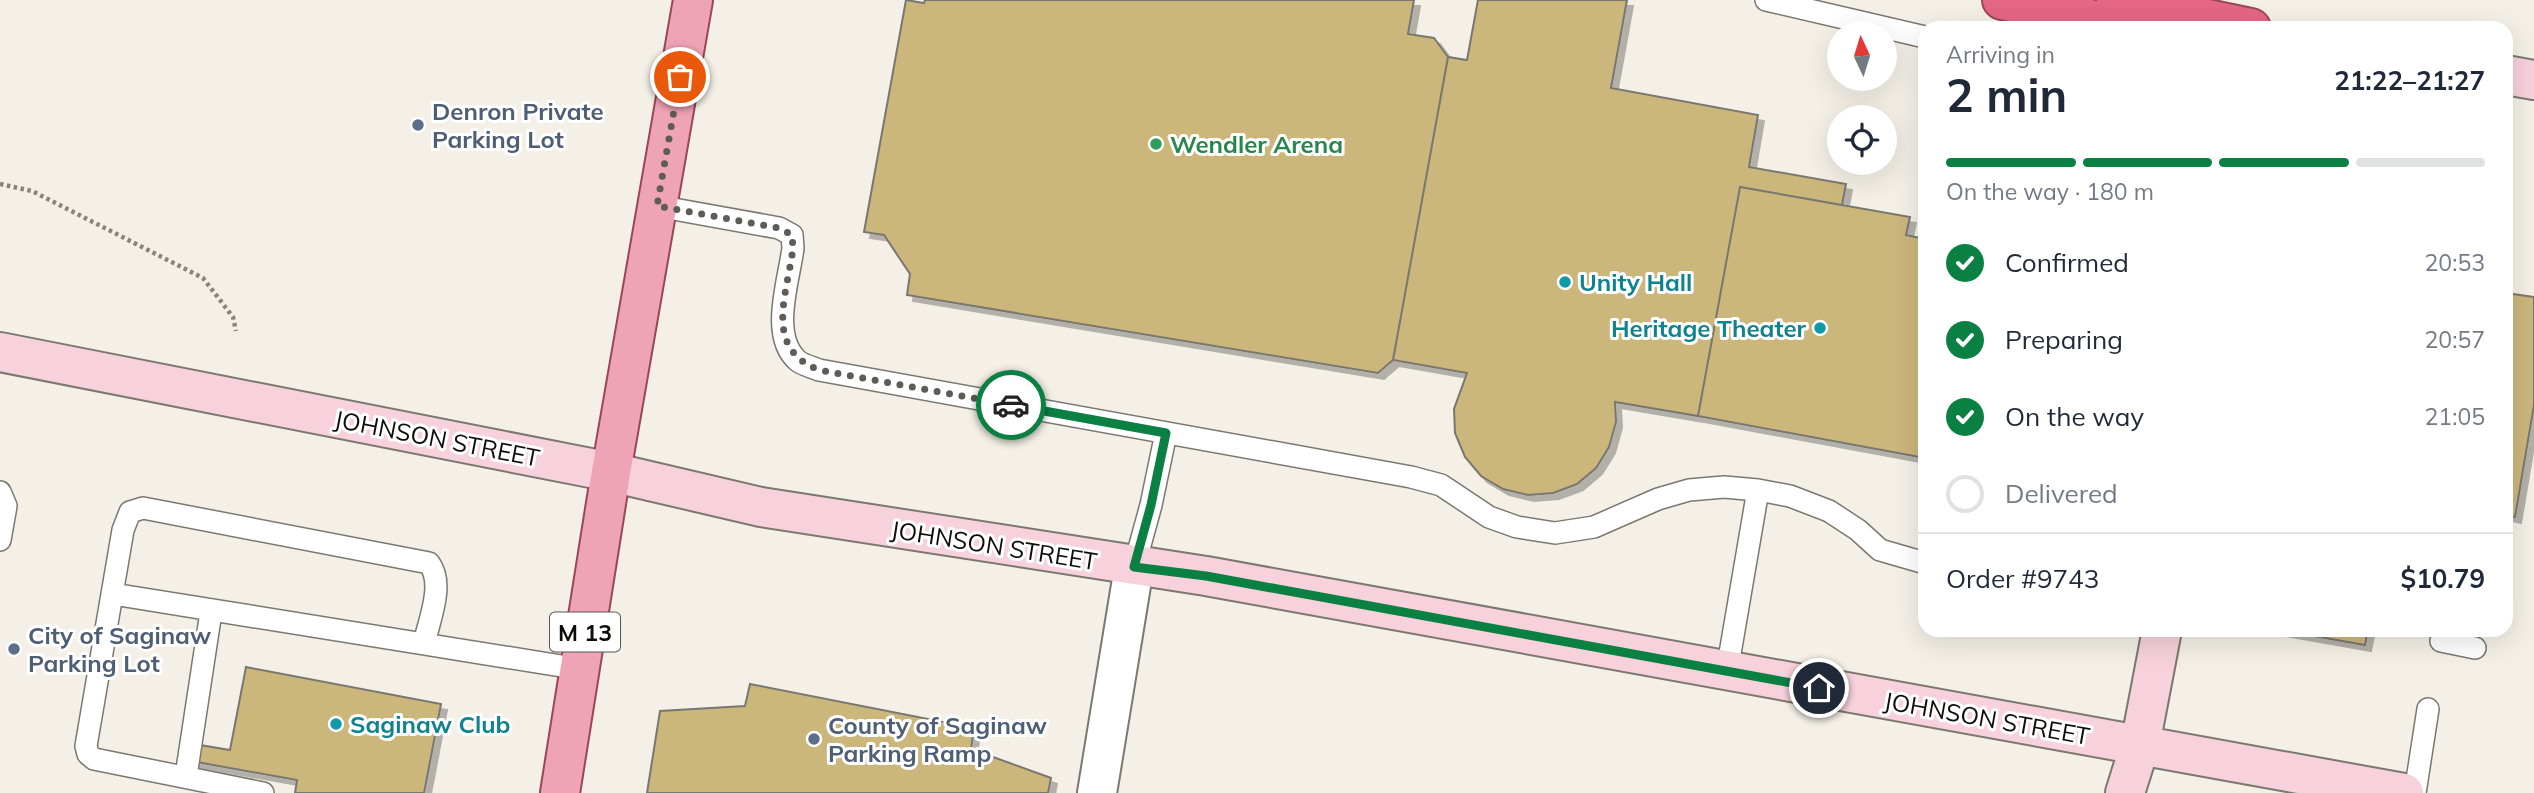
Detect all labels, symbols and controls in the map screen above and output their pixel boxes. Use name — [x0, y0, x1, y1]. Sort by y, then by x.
north arrow — [1827, 21, 1897, 91]
map controls — [1827, 21, 1897, 175]
text: Arriving in — [1946, 40, 2055, 69]
pin — [650, 47, 710, 107]
icon: bag — [661, 58, 699, 96]
text: 21:22–21:27 — [2334, 64, 2485, 97]
text: 2 min — [1946, 66, 2067, 124]
place label: Denron Private Parking Lot — [432, 96, 604, 154]
button: locate — [1827, 105, 1897, 175]
marker: Denron Private Parking Lot — [410, 117, 426, 133]
place label: Wendler Arena — [1170, 129, 1343, 159]
marker: Wendler Arena — [1148, 136, 1164, 152]
text: On the way · 180 m — [1946, 177, 2154, 206]
icon: check — [1946, 244, 1984, 282]
text: Confirmed — [2005, 246, 2129, 279]
text: 20:53 — [2425, 248, 2485, 277]
place label: Unity Hall — [1579, 267, 1692, 297]
marker: Unity Hall — [1557, 274, 1573, 290]
place label: Heritage Theater — [1611, 313, 1807, 343]
marker: Heritage Theater — [1812, 320, 1828, 336]
icon: check — [1946, 321, 1984, 359]
text: Preparing — [2005, 323, 2123, 356]
text: 20:57 — [2425, 325, 2485, 354]
courier — [976, 370, 1046, 440]
icon: car — [992, 386, 1030, 424]
icon: check — [1946, 398, 1984, 436]
text: On the way — [2005, 400, 2144, 433]
text: 21:05 — [2425, 402, 2485, 431]
street label: JOHNSON STREET — [332, 403, 543, 473]
text: Delivered — [2005, 477, 2118, 510]
street label: JOHNSON STREET — [889, 514, 1100, 576]
text: Order #9743 — [1946, 562, 2099, 595]
text: $10.79 — [2401, 562, 2485, 595]
road number: M 13 — [550, 612, 620, 652]
place label: City of Saginaw Parking Lot — [28, 620, 211, 678]
marker: City of Saginaw Parking Lot — [6, 641, 22, 657]
pin — [1789, 658, 1849, 718]
icon: home — [1800, 669, 1838, 707]
street label: JOHNSON STREET — [1882, 685, 2093, 751]
place label: Saginaw Club — [350, 709, 510, 739]
place label: County of Saginaw Parking Ramp — [828, 710, 1047, 768]
marker: Saginaw Club — [328, 716, 344, 732]
marker: County of Saginaw Parking Ramp — [806, 731, 822, 747]

